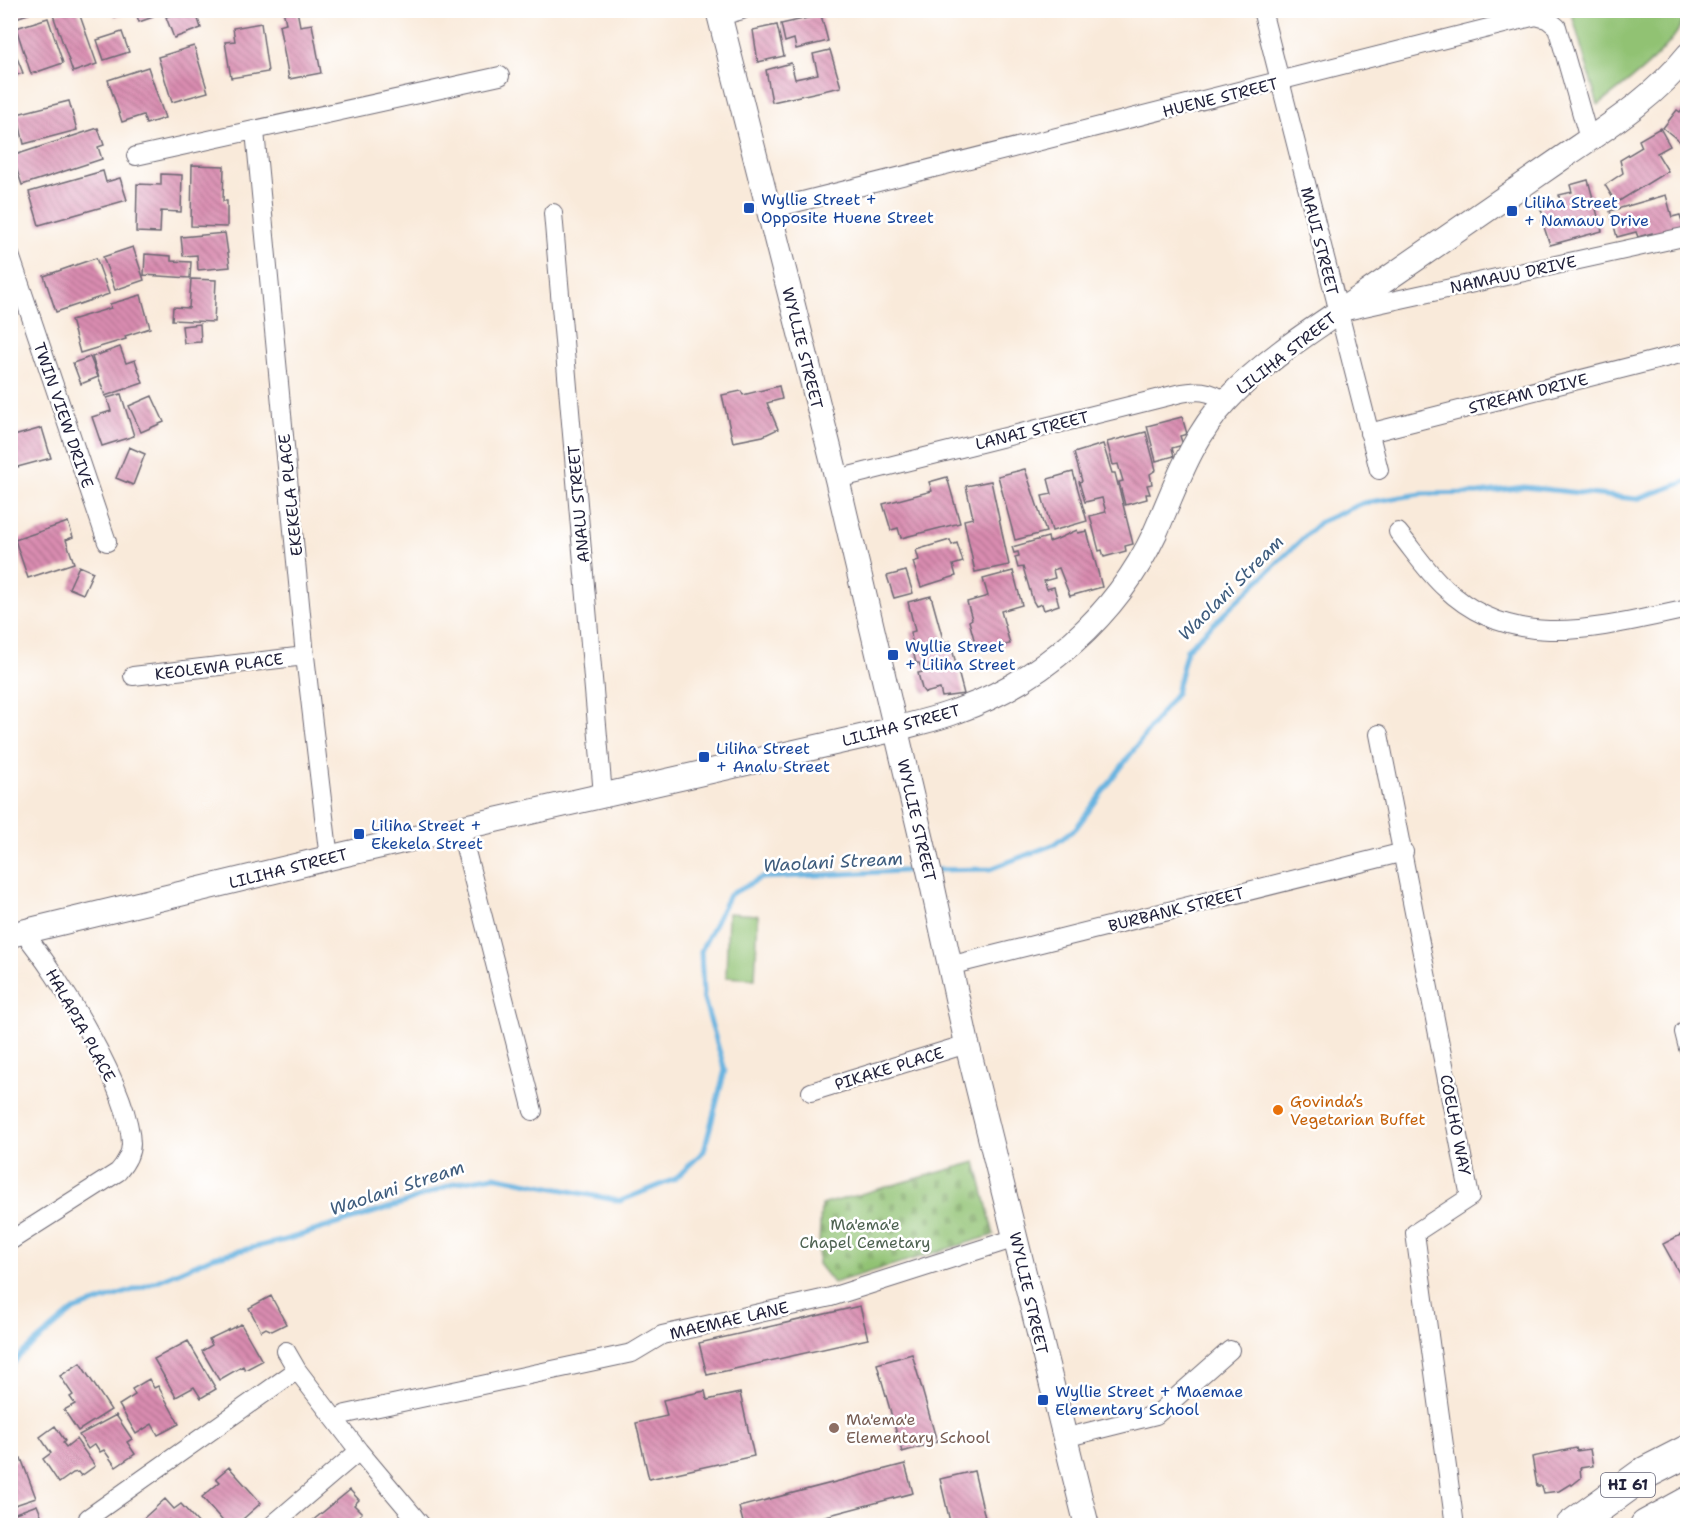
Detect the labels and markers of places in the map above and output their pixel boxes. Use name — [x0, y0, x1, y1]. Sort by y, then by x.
place label: Wyllie Street + Opposite Huene Street — [761, 189, 934, 228]
place label: Liliha Street + Namauu Drive — [1524, 192, 1649, 231]
marker: Wyllie Street + Opposite Huene Street — [742, 201, 756, 215]
marker: Liliha Street + Namauu Drive — [1505, 204, 1519, 218]
place label: Wyllie Street + Liliha Street — [905, 636, 1016, 675]
marker: Wyllie Street + Liliha Street — [886, 648, 900, 662]
place label: Liliha Street + Analu Street — [716, 738, 830, 777]
marker: Liliha Street + Analu Street — [697, 750, 711, 764]
place label: Liliha Street + Ekekela Street — [371, 815, 483, 854]
marker: Liliha Street + Ekekela Street — [352, 827, 366, 841]
place label: Govinda’s Vegetarian Buffet — [1290, 1091, 1426, 1130]
marker: Govinda’s Vegetarian Buffet — [1271, 1103, 1285, 1117]
place label: Wyllie Street + Maemae Elementary School — [1055, 1381, 1243, 1420]
marker: Wyllie Street + Maemae Elementary School — [1036, 1393, 1050, 1407]
place label: Ma'ema'e Elementary School — [846, 1409, 990, 1448]
marker: Ma'ema'e Elementary School — [827, 1421, 841, 1435]

